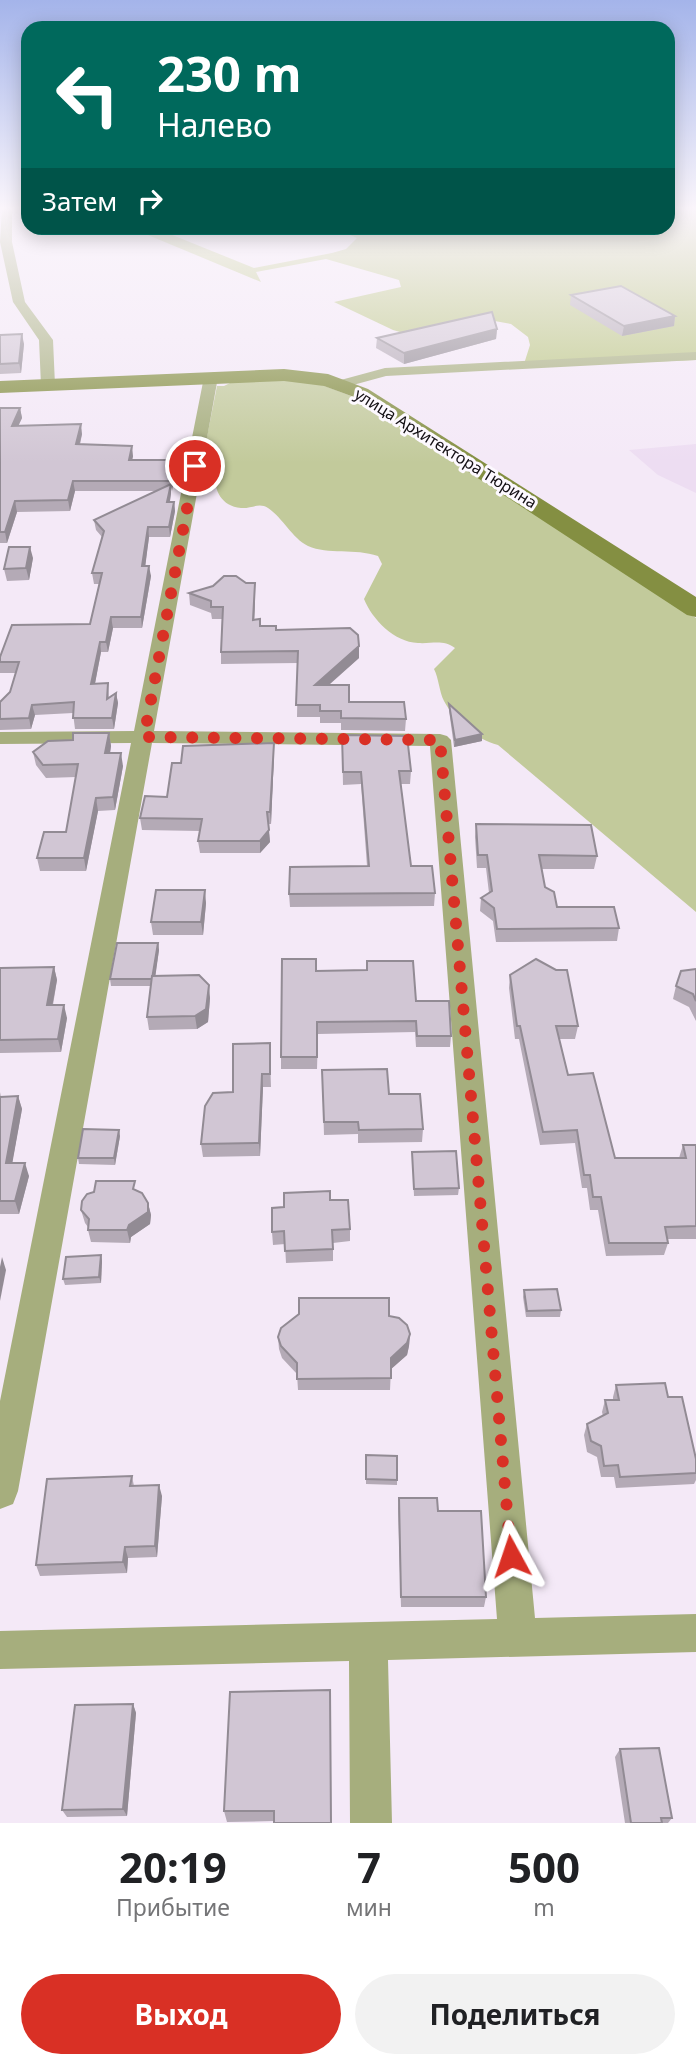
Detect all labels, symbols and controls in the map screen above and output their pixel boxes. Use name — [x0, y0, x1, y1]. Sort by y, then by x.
text: 230 m — [157, 40, 302, 106]
icon: left — [42, 49, 133, 140]
text: Налево — [157, 103, 272, 146]
icon: right — [131, 182, 169, 220]
text: Затем — [42, 183, 117, 219]
street label: улица Архитектора Тюрина — [351, 383, 541, 513]
pin — [165, 436, 225, 496]
icon: arrive — [176, 447, 214, 485]
position arrow — [474, 1519, 548, 1593]
text: 20:19 — [119, 1838, 227, 1895]
text: 7 — [357, 1838, 381, 1895]
text: 500 — [508, 1838, 580, 1895]
text: Прибытие — [116, 1891, 230, 1923]
text: мин — [346, 1891, 392, 1923]
text: m — [533, 1891, 555, 1923]
button: Выход — [21, 1974, 341, 2054]
button: Поделиться — [355, 1974, 675, 2054]

